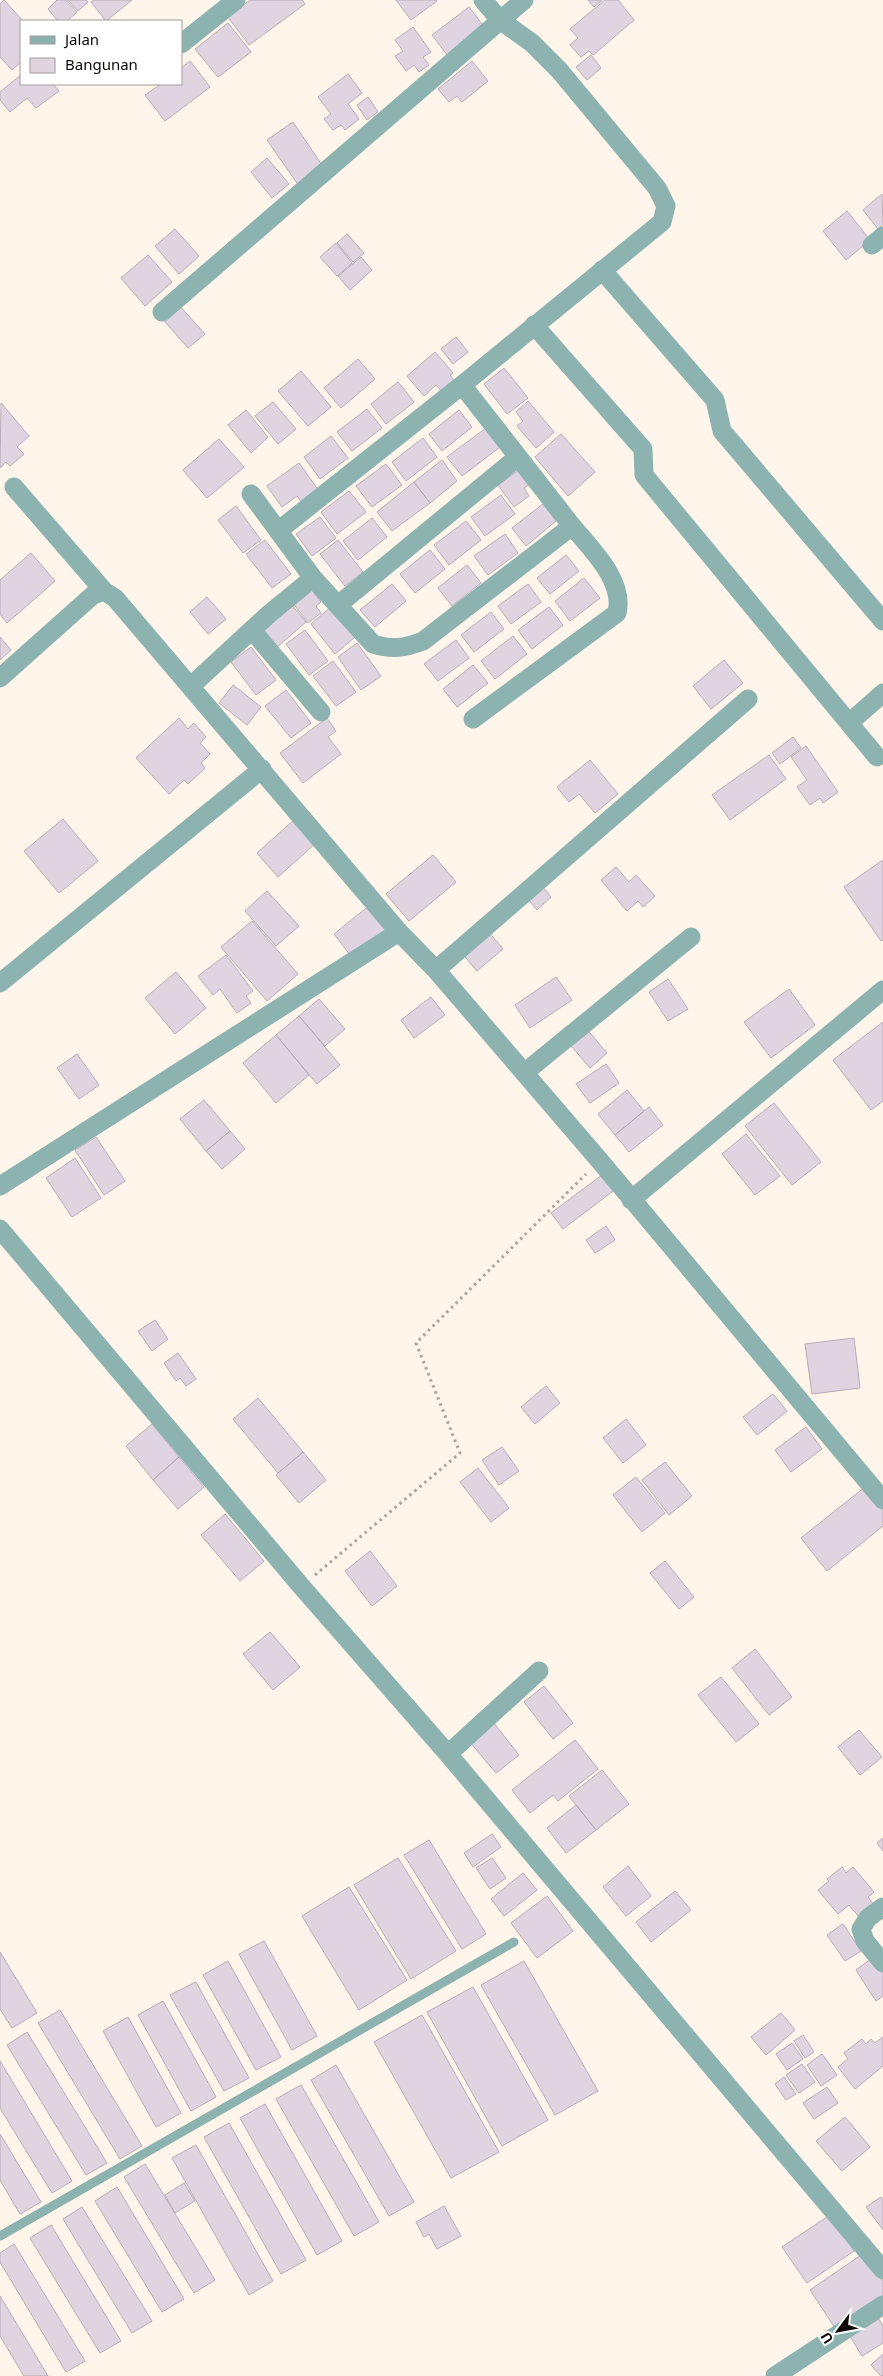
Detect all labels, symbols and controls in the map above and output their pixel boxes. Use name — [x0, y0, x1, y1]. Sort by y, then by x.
legend — [20, 20, 182, 85]
text: Jalan — [63, 29, 99, 49]
text: Bangunan — [65, 54, 138, 74]
north arrow — [813, 2306, 863, 2356]
text: U — [816, 2329, 837, 2348]

